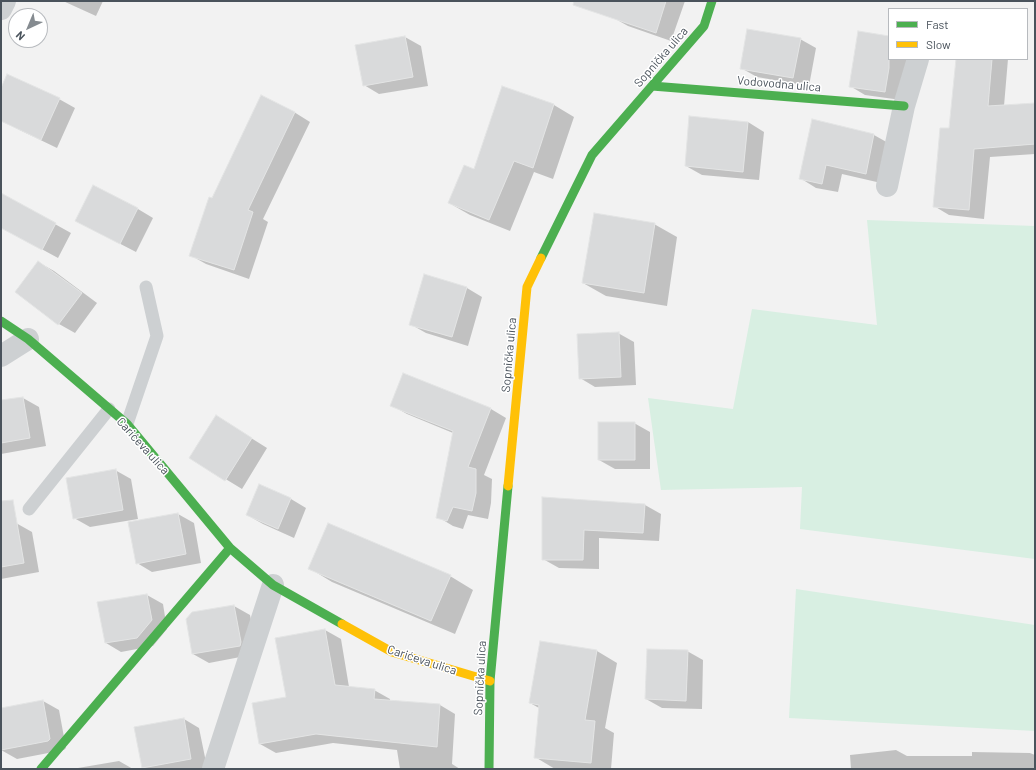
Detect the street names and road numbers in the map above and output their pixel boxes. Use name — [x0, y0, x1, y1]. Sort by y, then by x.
street label: Sopnička ulica — [631, 24, 691, 90]
street label: Vodovodna ulica — [736, 73, 822, 95]
street label: Sopnička ulica — [499, 317, 519, 393]
street label: Carićeva ulica — [114, 414, 172, 478]
street label: Sopnička ulica — [471, 640, 489, 716]
street label: Carićeva ulica — [386, 642, 458, 678]

